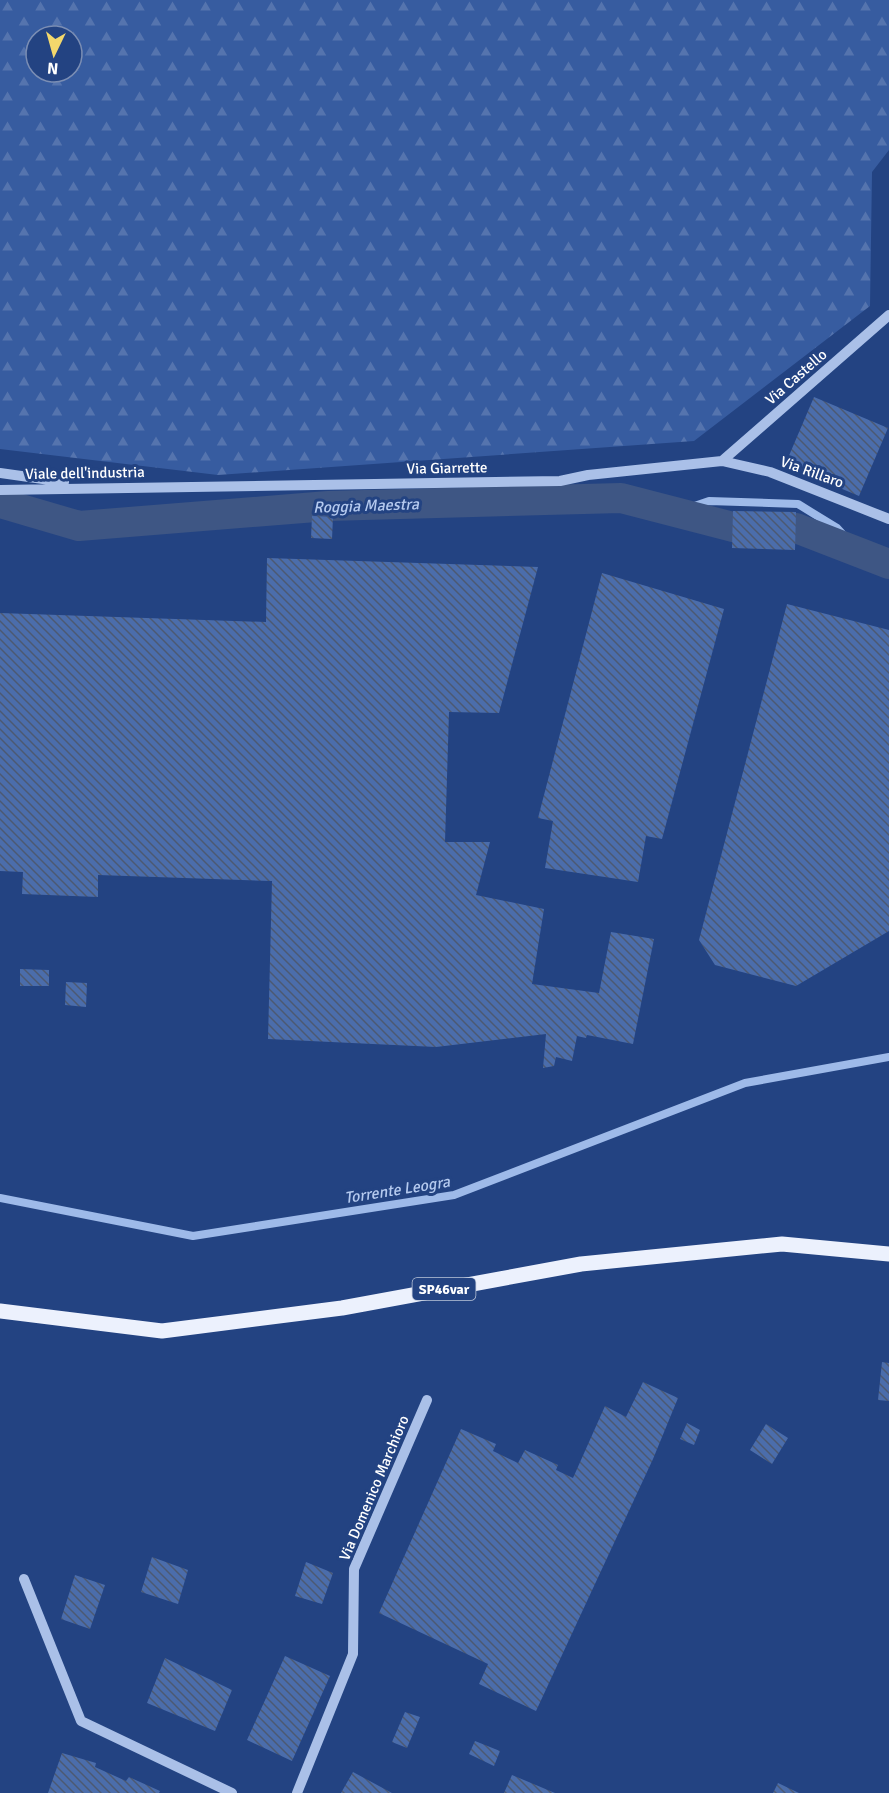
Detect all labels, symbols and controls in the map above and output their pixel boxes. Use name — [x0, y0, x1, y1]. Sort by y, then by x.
north arrow — [24, 24, 84, 84]
text: N — [46, 57, 59, 78]
street label: Via Castello — [762, 345, 831, 409]
street label: Via Rillaro — [778, 452, 846, 492]
street label: Via Giarrette — [406, 458, 488, 478]
street label: Viale dell'industria — [25, 463, 145, 483]
water label: Roggia Maestra — [313, 494, 420, 518]
water label: Torrente Leogra — [343, 1172, 452, 1208]
road number: SP46var — [412, 1278, 476, 1300]
street label: Via Domenico Marchioro — [335, 1413, 413, 1563]

